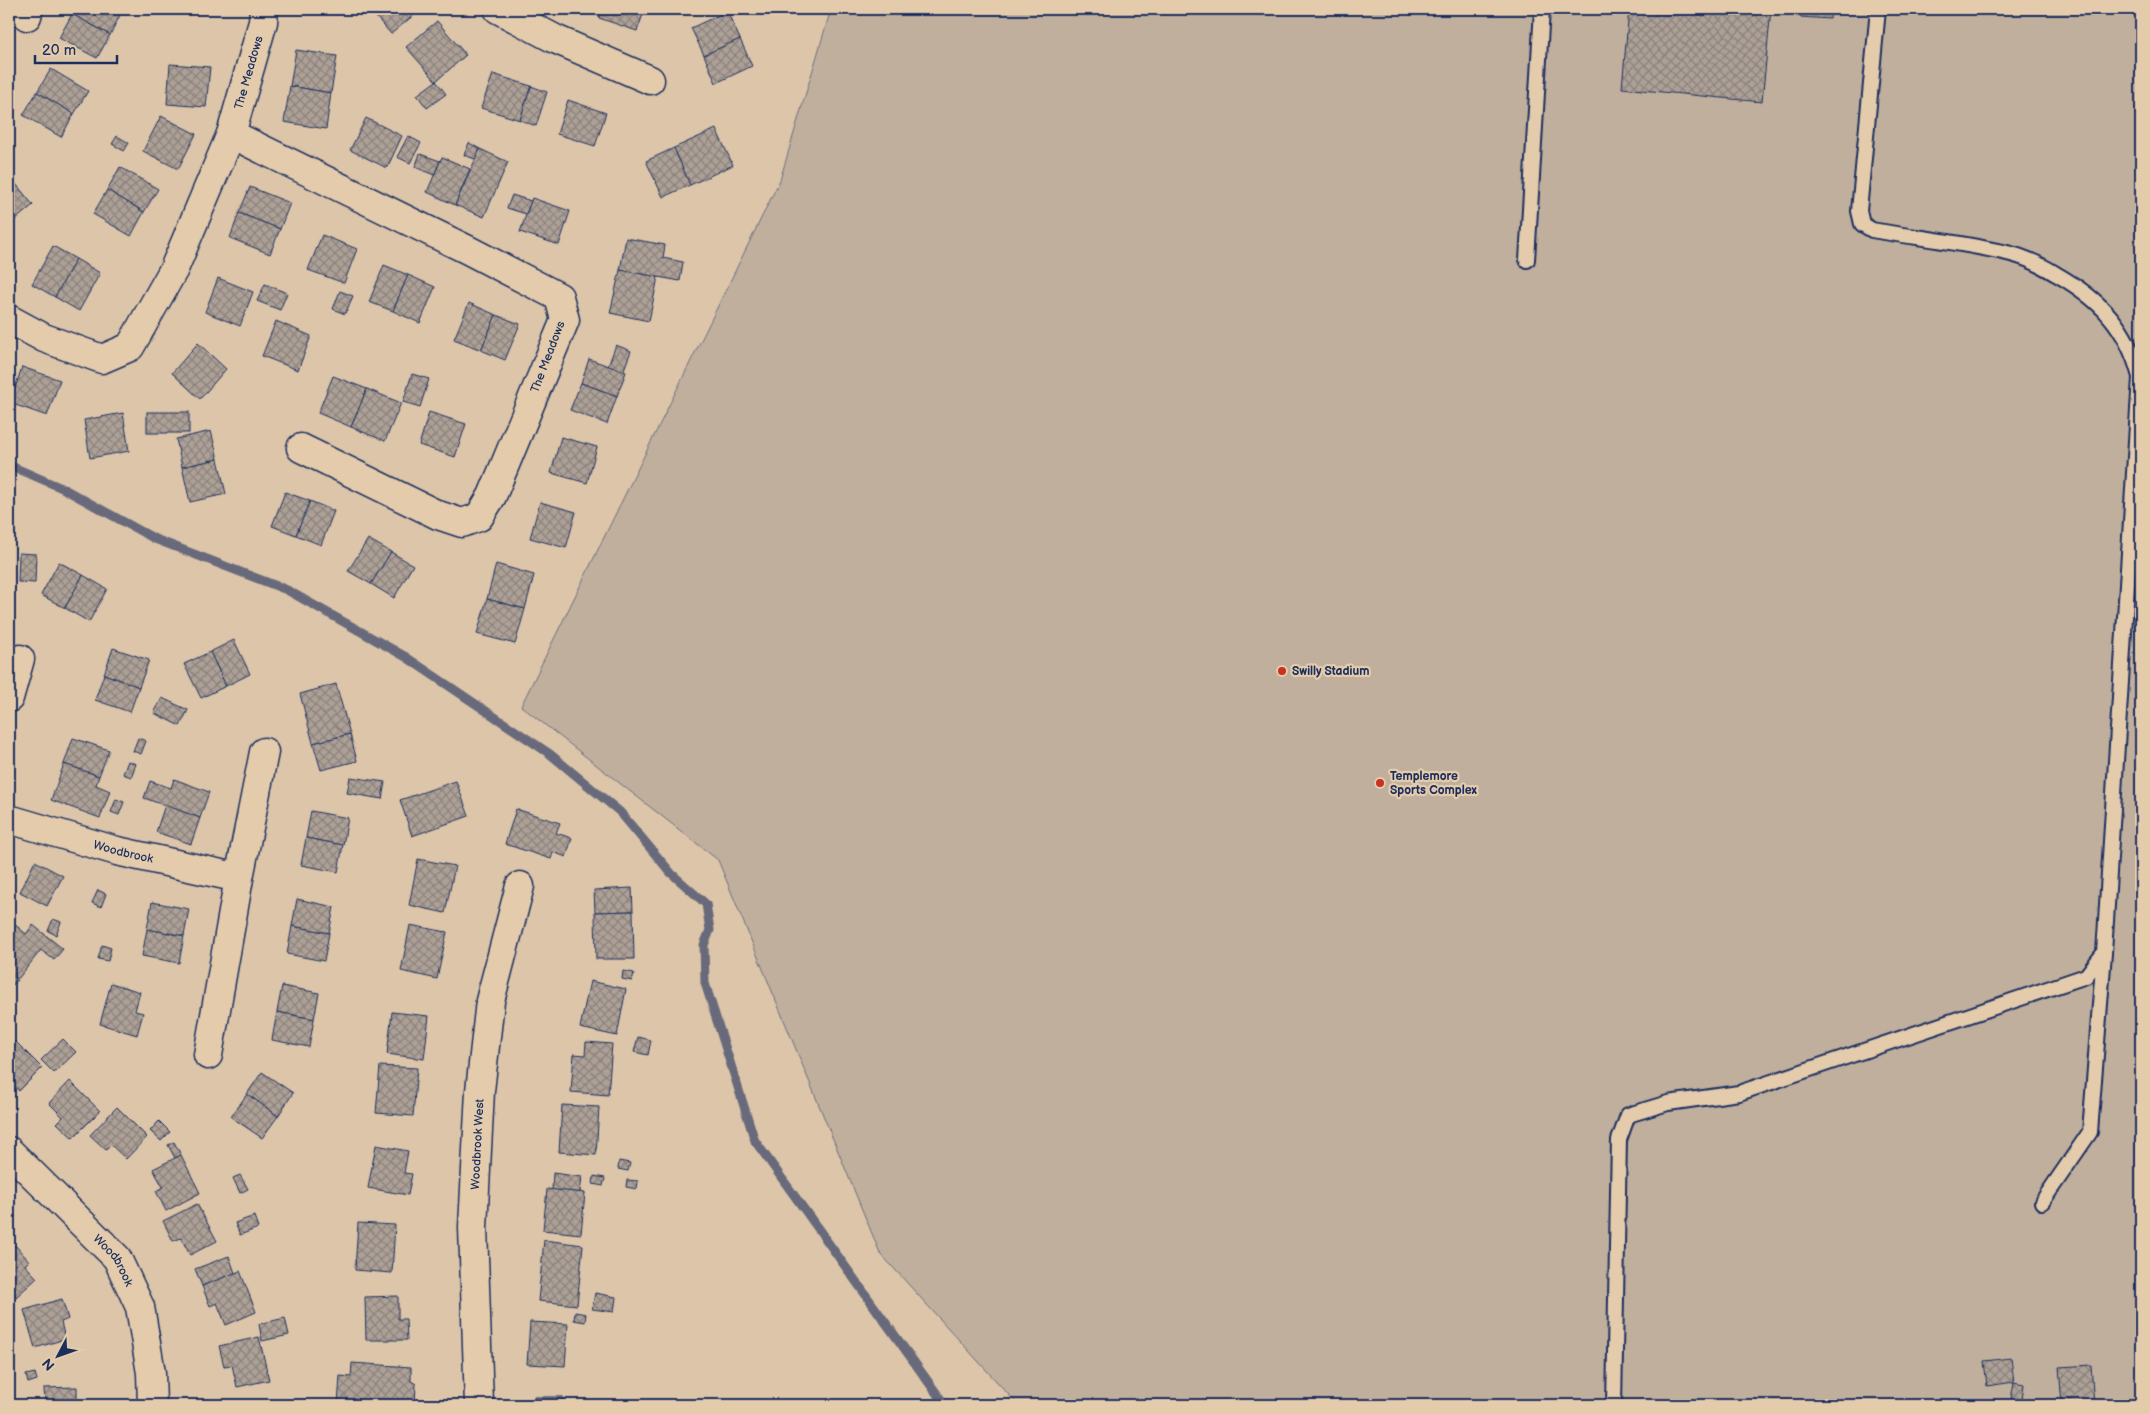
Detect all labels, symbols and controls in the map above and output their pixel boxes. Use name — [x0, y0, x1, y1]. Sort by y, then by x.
scale bar — [35, 32, 118, 64]
street label: The Meadows — [231, 34, 266, 111]
text: 20 m — [42, 41, 76, 60]
street label: The Meadows — [527, 319, 569, 395]
place label: Swilly Stadium — [1292, 664, 1369, 679]
marker: Swilly Stadium — [1276, 665, 1288, 677]
place label: Templemore Sports Complex — [1390, 769, 1477, 798]
marker: Templemore Sports Complex — [1374, 777, 1386, 789]
street label: Woodbrook — [92, 837, 155, 866]
street label: Woodbrook West — [467, 1098, 487, 1190]
street label: Woodbrook — [90, 1231, 137, 1289]
north arrow — [32, 1332, 82, 1382]
text: N — [39, 1355, 58, 1374]

